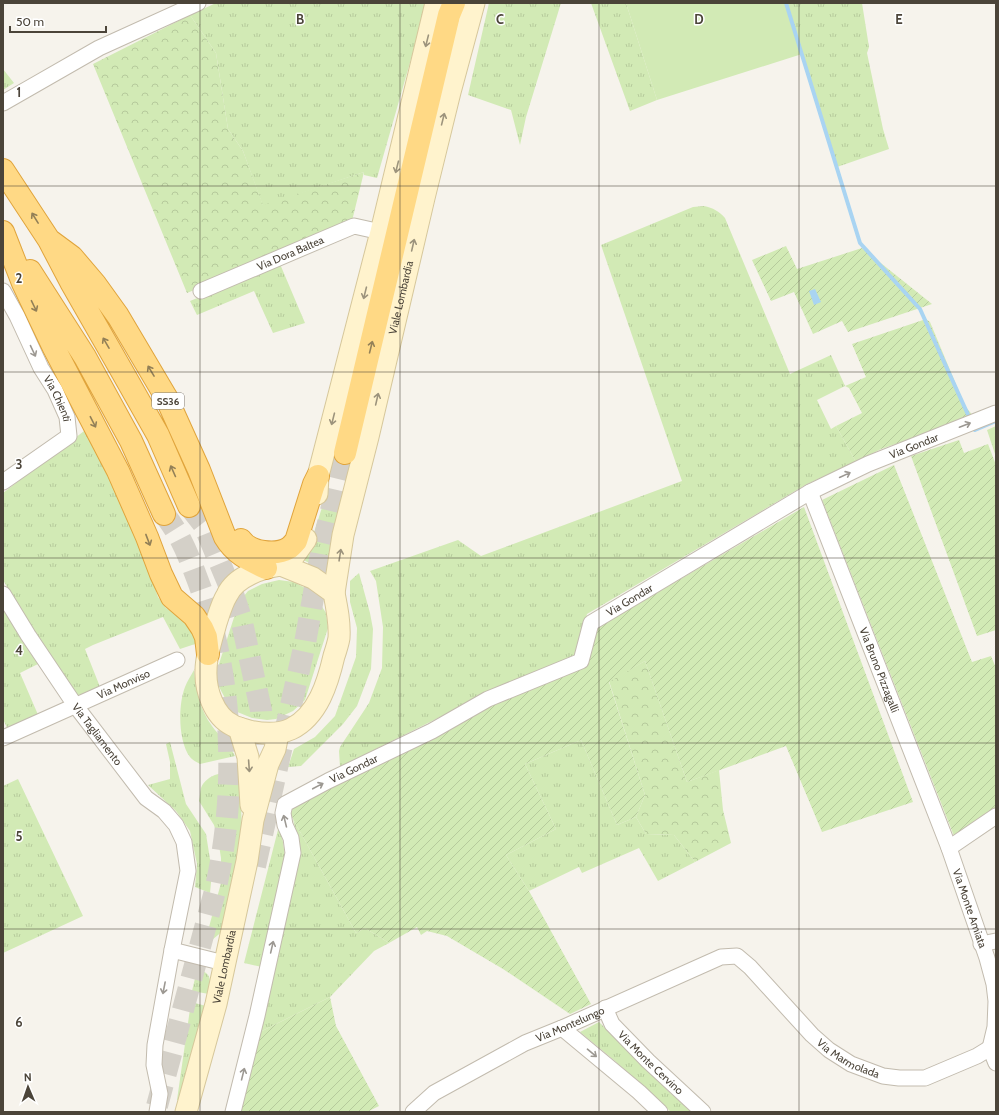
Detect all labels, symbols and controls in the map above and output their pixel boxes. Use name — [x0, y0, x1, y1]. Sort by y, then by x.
scale bar — [10, 8, 106, 34]
text: B — [296, 11, 304, 27]
text: C — [496, 11, 504, 27]
text: D — [694, 11, 704, 27]
text: E — [895, 11, 903, 27]
text: 50 m — [16, 14, 44, 29]
one-way arrow — [423, 34, 431, 47]
text: 1 — [17, 84, 21, 100]
one-way arrow — [440, 113, 447, 126]
one-way arrow — [392, 160, 400, 173]
one-way arrow — [31, 212, 39, 224]
street label: Via Dora Baltea — [255, 232, 327, 273]
one-way arrow — [409, 239, 417, 252]
street label: Viale Lombardia — [385, 259, 416, 336]
text: 2 — [16, 270, 23, 286]
one-way arrow — [361, 287, 369, 300]
one-way arrow — [31, 300, 38, 312]
one-way arrow — [102, 337, 110, 349]
one-way arrow — [367, 340, 375, 353]
one-way arrow — [30, 345, 37, 357]
one-way arrow — [146, 365, 154, 377]
street label: Via Chienti — [40, 373, 74, 422]
road number: SS36 — [152, 393, 184, 409]
one-way arrow — [374, 393, 382, 406]
one-way arrow — [329, 413, 336, 426]
one-way arrow — [89, 416, 97, 428]
one-way arrow — [958, 421, 970, 428]
street label: Via Gondar — [887, 429, 941, 462]
text: 3 — [15, 456, 23, 472]
one-way arrow — [169, 465, 176, 477]
one-way arrow — [839, 471, 851, 478]
one-way arrow — [144, 534, 152, 546]
one-way arrow — [336, 549, 344, 562]
street label: Via Gondar — [604, 580, 656, 619]
street label: Via Bruno Pizzagalli — [857, 625, 902, 715]
text: 4 — [15, 642, 23, 658]
street label: Via Monviso — [95, 666, 152, 702]
street label: Via Tagliamento — [69, 700, 125, 768]
street label: Via Gondar — [327, 751, 381, 786]
one-way arrow — [245, 759, 252, 772]
one-way arrow — [312, 782, 324, 789]
one-way arrow — [281, 815, 288, 828]
text: 5 — [16, 828, 23, 844]
street label: Via Monte Amiata — [950, 867, 990, 951]
street label: Viale Lombardia — [209, 928, 239, 1005]
one-way arrow — [269, 941, 277, 954]
one-way arrow — [160, 981, 168, 994]
street label: Via Montelungo — [534, 1003, 607, 1045]
text: 6 — [15, 1014, 23, 1030]
street label: Via Monte Cervino — [615, 1027, 686, 1097]
street label: Via Marmolada — [814, 1036, 882, 1081]
one-way arrow — [586, 1049, 597, 1058]
north arrow — [8, 1067, 48, 1107]
one-way arrow — [239, 1068, 247, 1081]
text: N — [24, 1070, 32, 1084]

